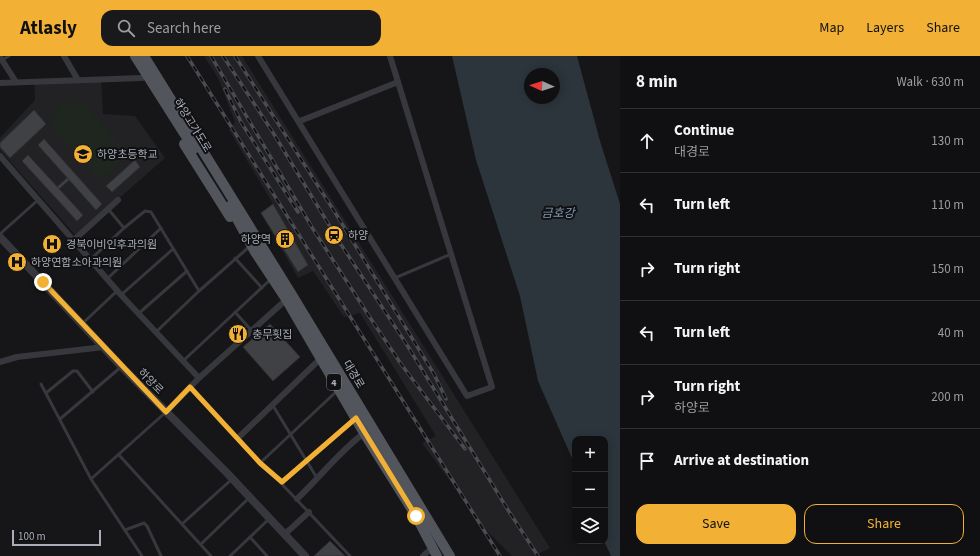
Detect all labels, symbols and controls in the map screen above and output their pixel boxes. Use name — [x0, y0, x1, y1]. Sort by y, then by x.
search box — [101, 10, 381, 46]
text: Atlasly — [20, 15, 77, 42]
icon: search — [115, 17, 137, 39]
text: Search here — [147, 18, 221, 39]
text: Map — [819, 18, 844, 38]
text: Layers — [866, 18, 904, 38]
text: Share — [926, 18, 960, 38]
north arrow — [524, 68, 560, 104]
text: 8 min — [636, 70, 677, 94]
text: Walk · 630 m — [896, 73, 964, 91]
street label: 하양고가도로 — [170, 96, 215, 155]
text: Continue — [674, 120, 734, 141]
icon: ahead — [636, 130, 658, 152]
text: 130 m — [931, 132, 964, 150]
school or university icon: 하양초등학교 — [72, 143, 94, 165]
text: 대경로 — [674, 143, 710, 161]
place label: 하양초등학교 — [97, 147, 158, 162]
icon: left — [636, 194, 658, 216]
text: Turn left — [674, 194, 730, 215]
text: 110 m — [931, 196, 964, 214]
water label: 금호강 — [541, 205, 577, 222]
station icon: 하양 — [323, 224, 345, 246]
building icon: 하양역 — [274, 228, 296, 250]
place label: 하양 — [348, 228, 368, 243]
place label: 하양역 — [241, 232, 271, 247]
hospital icon: 경북이비인후과의원 — [41, 233, 63, 255]
place label: 경북이비인후과의원 — [66, 237, 157, 252]
hospital icon: 하양연합소아과의원 — [6, 251, 28, 273]
place label: 하양연합소아과의원 — [31, 255, 122, 270]
icon: right — [636, 258, 658, 280]
text: Turn right — [674, 258, 740, 279]
text: 150 m — [931, 260, 964, 278]
route end — [34, 273, 52, 291]
icon: left — [636, 322, 658, 344]
text: Turn left — [674, 322, 730, 343]
restaurant icon: 충무횟집 — [227, 323, 249, 345]
text: 40 m — [938, 324, 964, 342]
place label: 충무횟집 — [252, 327, 292, 342]
street label: 대경로 — [339, 357, 368, 391]
street label: 하양로 — [135, 365, 167, 397]
road number: 4 — [327, 374, 341, 390]
text: Turn right — [674, 376, 740, 397]
icon: right — [636, 386, 658, 408]
text: 200 m — [931, 388, 964, 406]
text: 하양로 — [674, 399, 710, 417]
map controls — [572, 436, 608, 544]
button: + — [572, 436, 608, 472]
icon: arrive — [636, 450, 658, 472]
text: Arrive at destination — [674, 450, 809, 471]
button: − — [572, 472, 608, 508]
button: Save — [636, 504, 796, 544]
button: Share — [804, 504, 964, 544]
route start — [407, 507, 425, 525]
button: layers — [572, 508, 608, 544]
scale bar — [12, 528, 101, 547]
text: 100 m — [18, 529, 46, 544]

